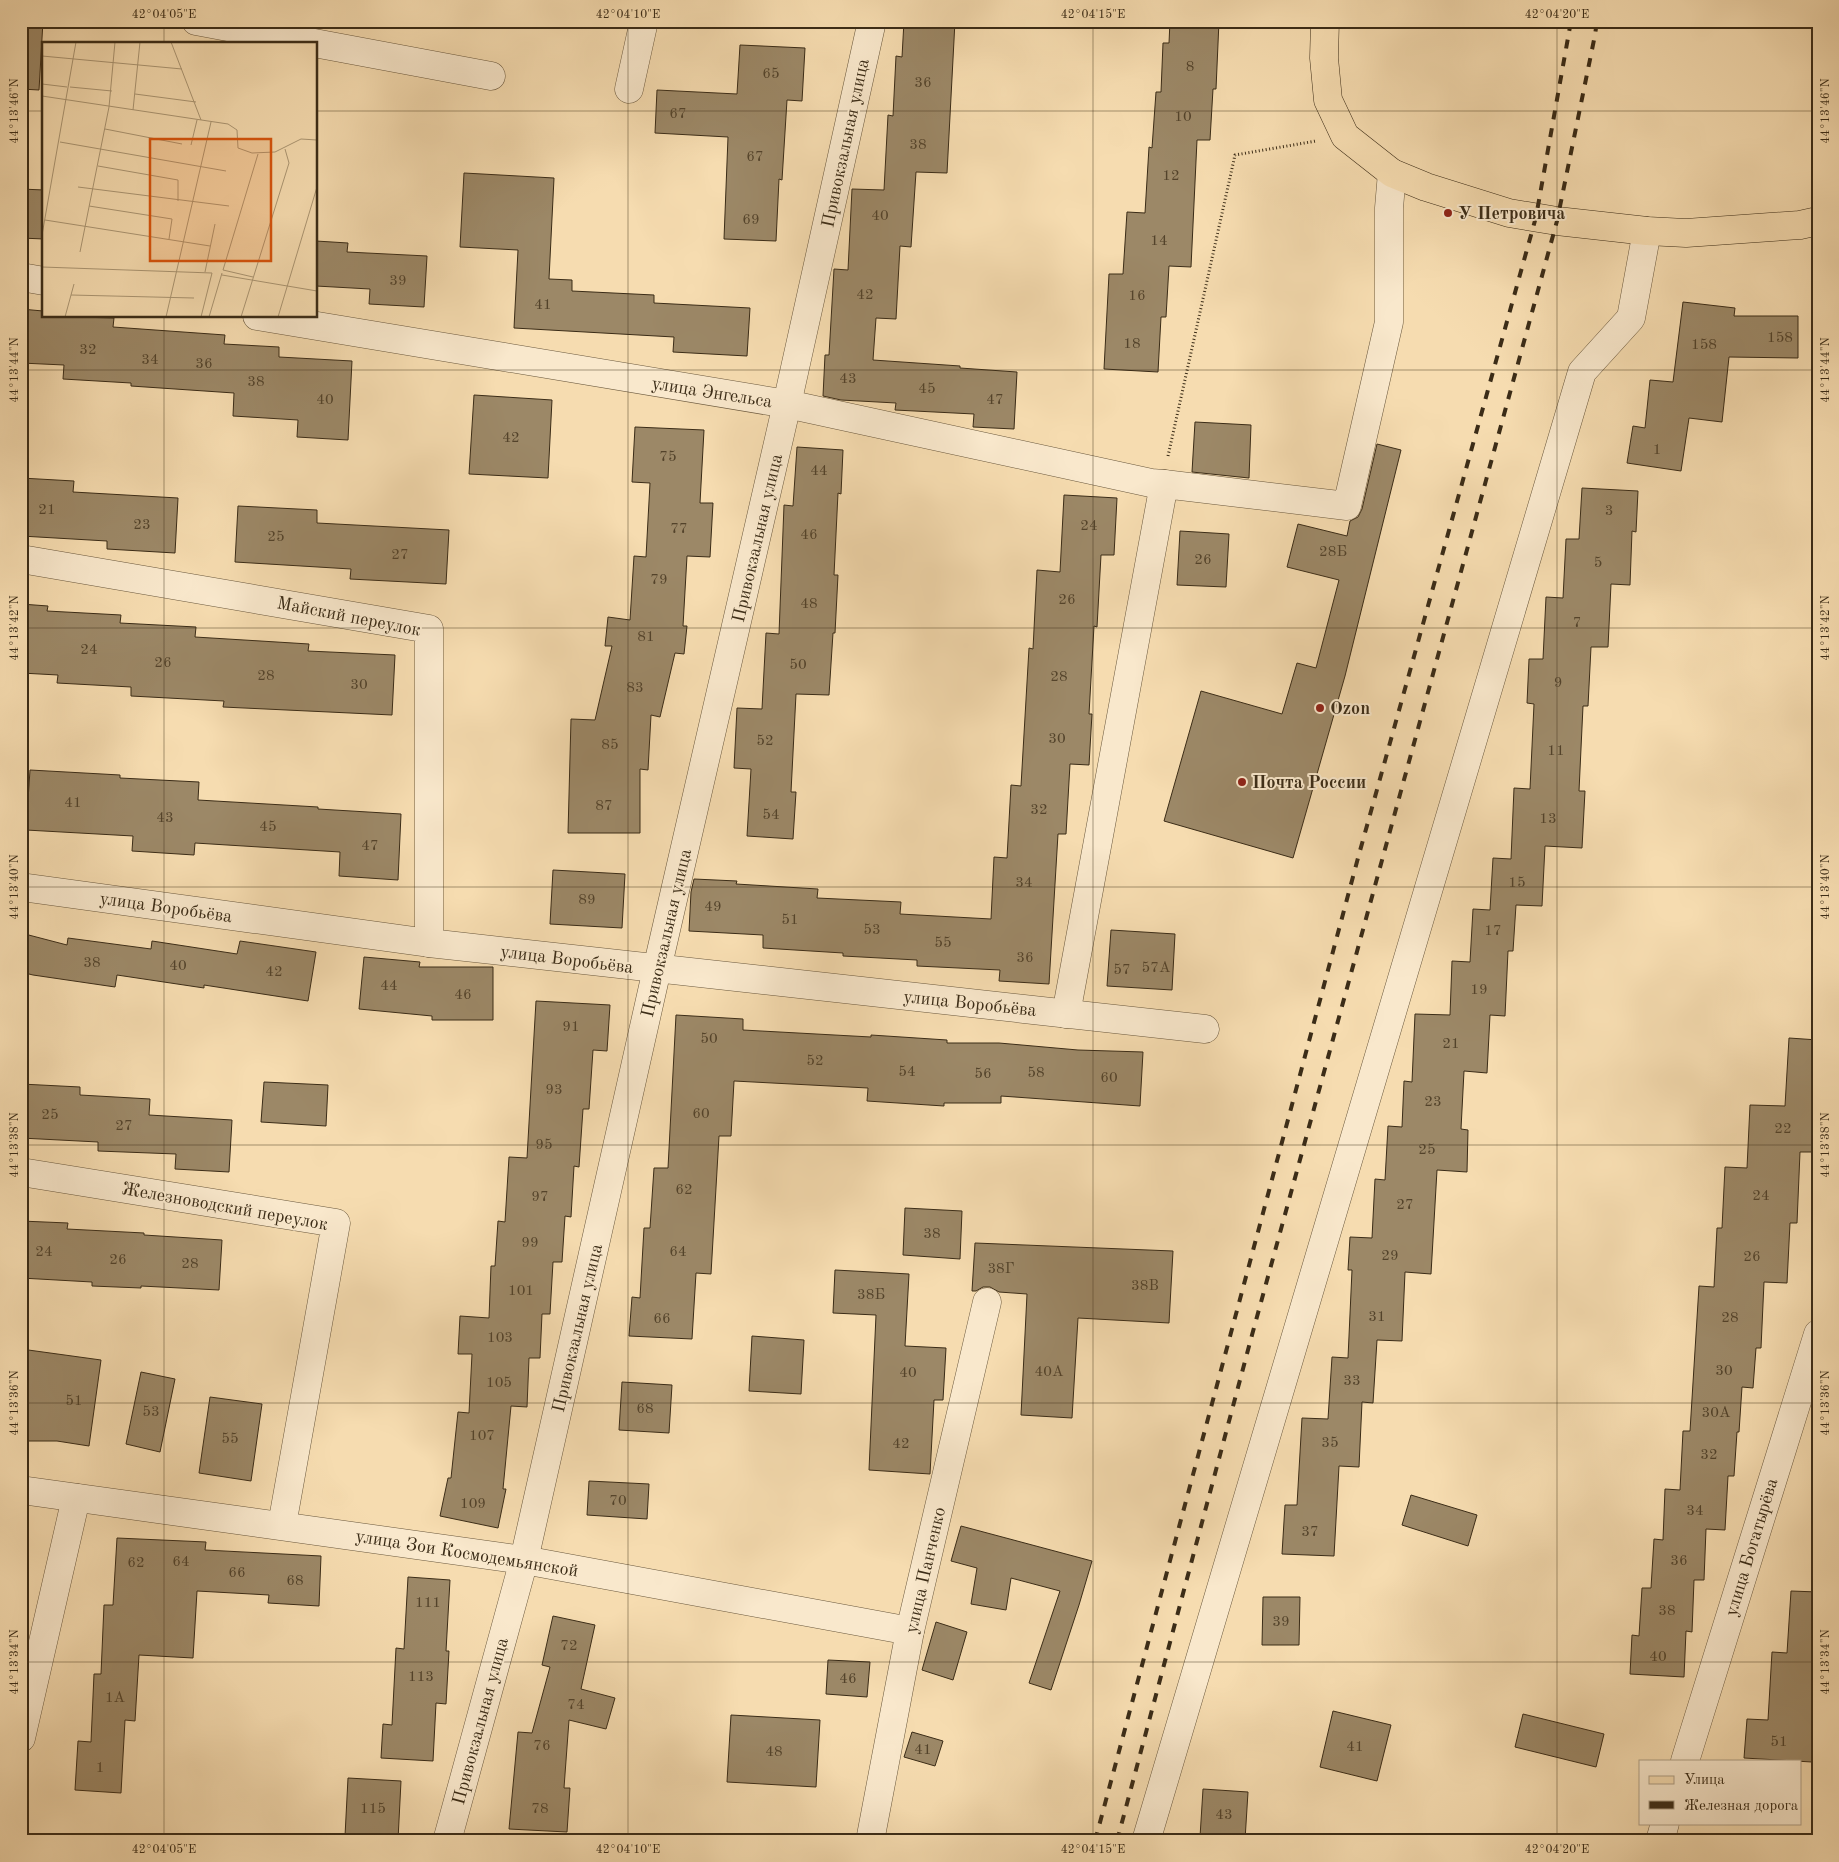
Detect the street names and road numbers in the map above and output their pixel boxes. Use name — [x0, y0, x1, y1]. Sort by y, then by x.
street label: Привокзальная улица — [819, 57, 873, 229]
street label: улица Энгельса — [650, 375, 774, 411]
street label: Привокзальная улица — [730, 452, 786, 624]
street label: Майский переулок — [275, 594, 422, 640]
street label: Привокзальная улица — [639, 847, 695, 1019]
street label: улица Воробьёва — [98, 890, 233, 926]
street label: улица Воробьёва — [499, 943, 634, 977]
street label: улица Воробьёва — [902, 988, 1037, 1020]
street label: Железноводский переулок — [120, 1180, 329, 1234]
street label: Привокзальная улица — [550, 1242, 606, 1414]
street label: улица Богатырёва — [1722, 1476, 1782, 1619]
street label: улица Панченко — [903, 1505, 949, 1635]
street label: улица Зои Космодемьянской — [354, 1527, 579, 1580]
street label: Привокзальная улица — [450, 1636, 512, 1807]

